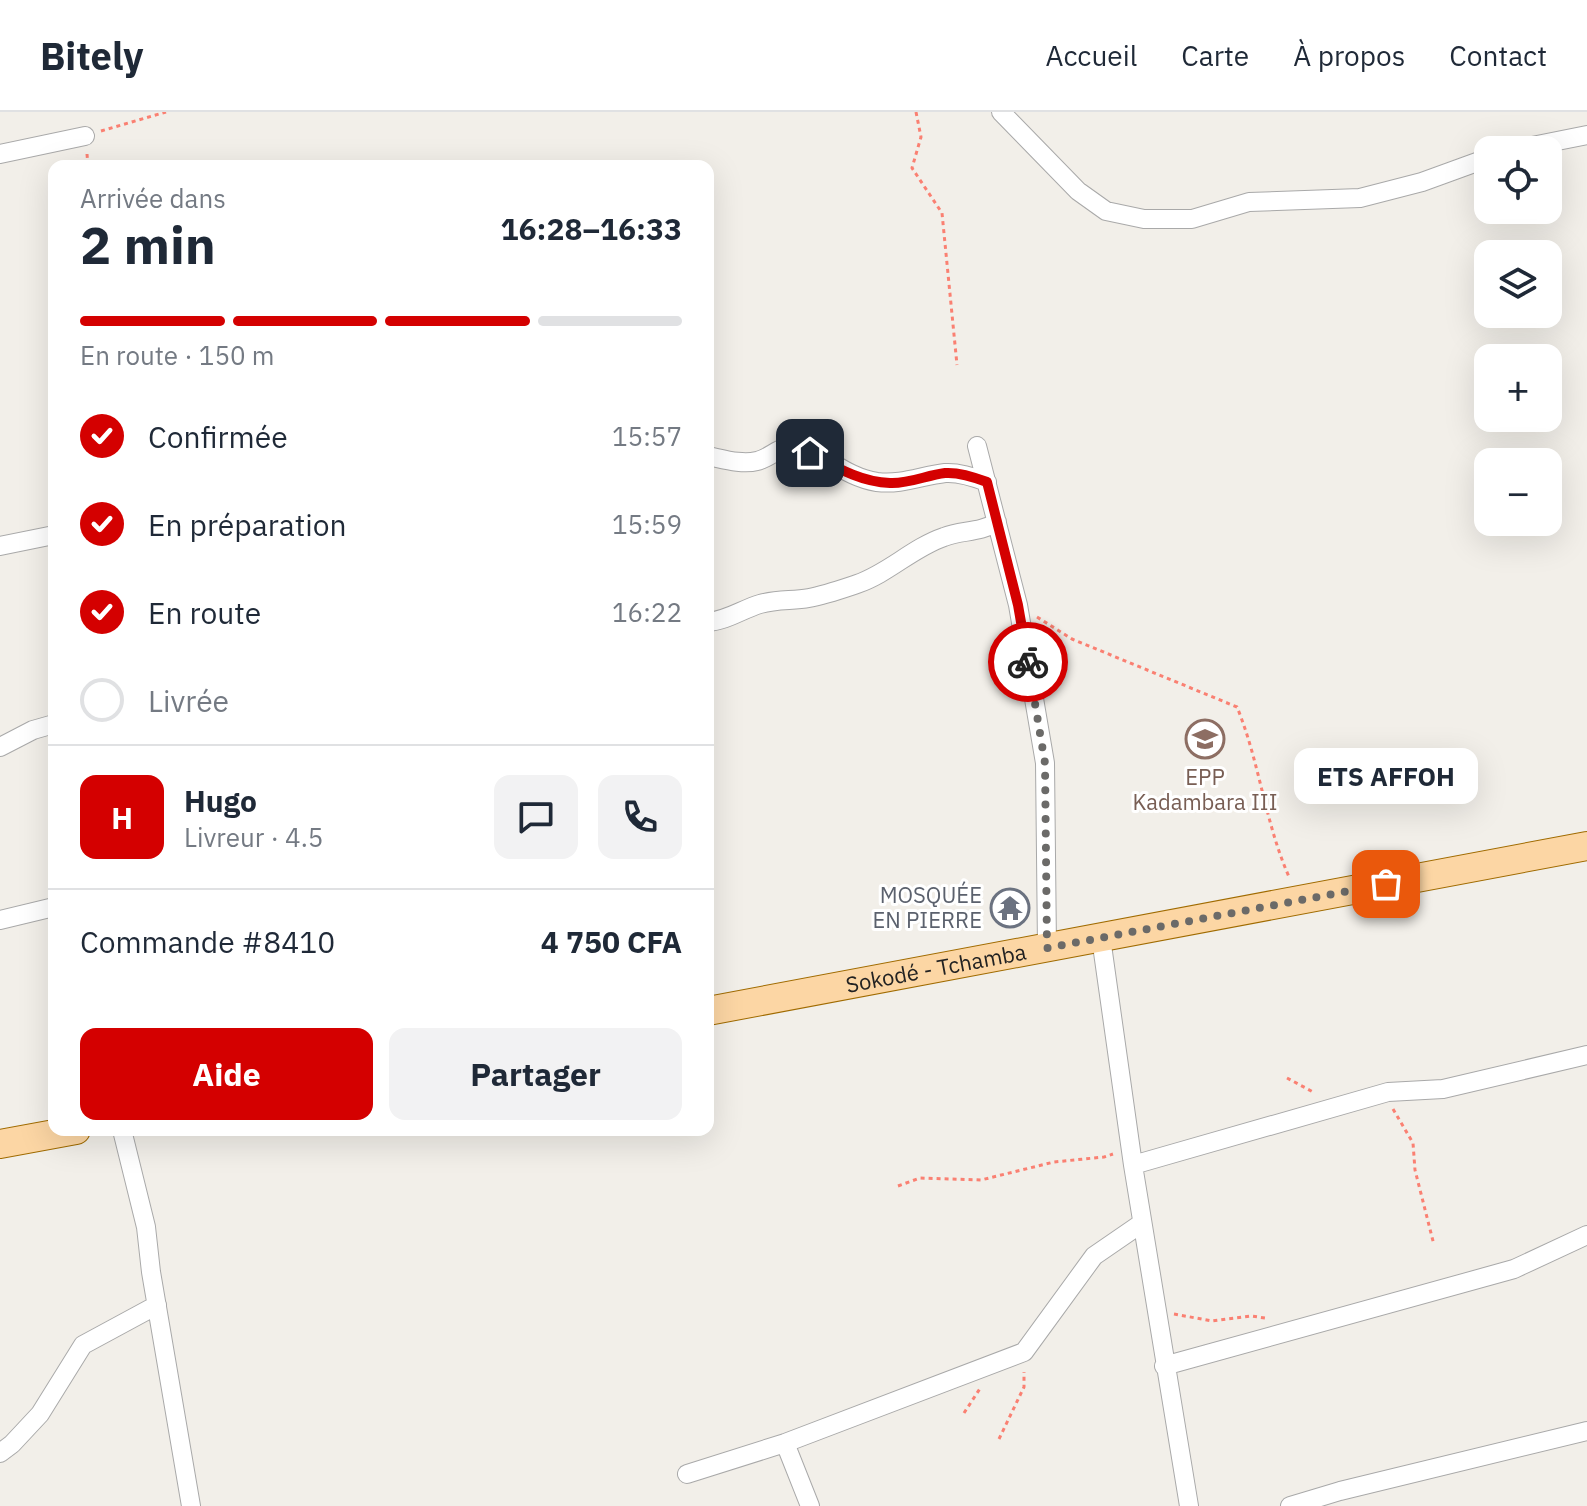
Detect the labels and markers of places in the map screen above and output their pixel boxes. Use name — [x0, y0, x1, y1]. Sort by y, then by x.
pin — [776, 419, 844, 487]
school or university icon: EPP Kadambara III — [1184, 718, 1226, 760]
callout: ETS AFFOH — [1294, 748, 1478, 804]
place label: EPP Kadambara III — [1133, 762, 1277, 816]
pin — [1352, 850, 1420, 918]
place label: MOSQUÉE EN PIERRE — [872, 880, 982, 934]
temple icon: MOSQUÉE EN PIERRE — [989, 887, 1031, 929]

